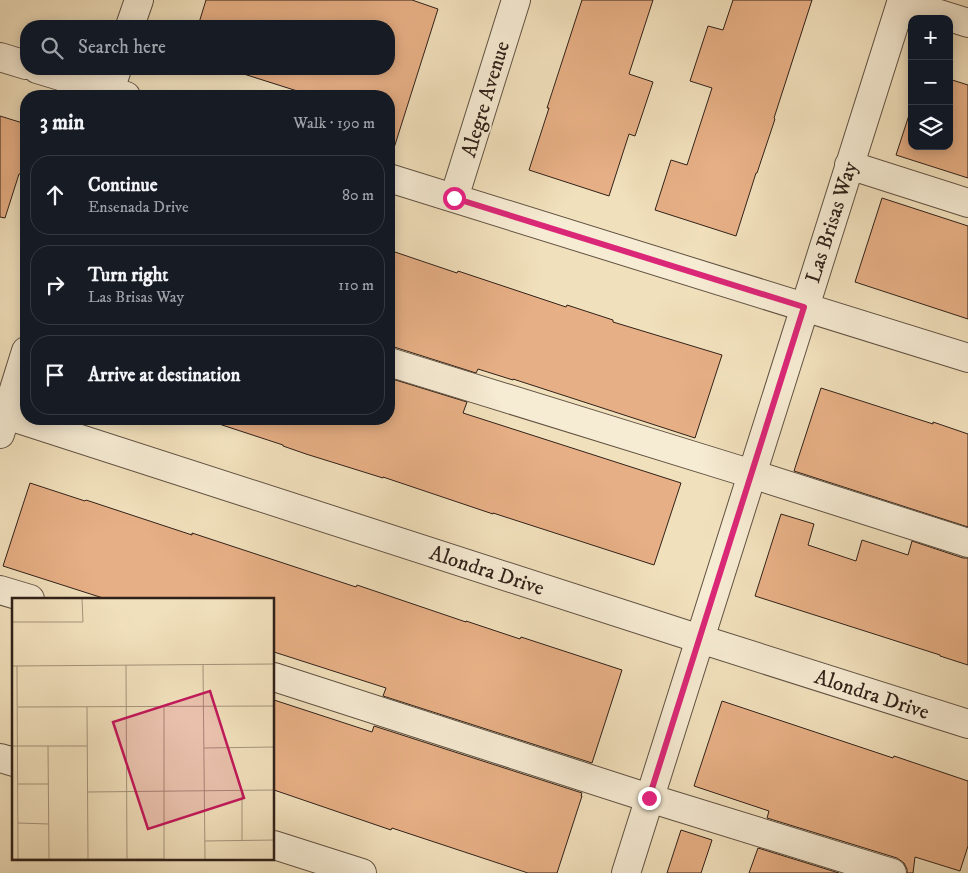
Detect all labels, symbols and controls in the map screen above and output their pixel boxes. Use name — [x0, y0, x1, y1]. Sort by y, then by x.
map controls — [908, 15, 953, 150]
button: + — [908, 15, 953, 60]
search box — [20, 20, 395, 75]
icon: search — [38, 34, 66, 62]
text: Search here — [78, 36, 166, 59]
street label: Alegre Avenue — [456, 38, 516, 161]
button: − — [908, 60, 953, 105]
button: layers — [908, 105, 953, 150]
text: 3 min — [40, 110, 85, 136]
text: Walk · 190 m — [293, 113, 375, 133]
street label: Las Brisas Way — [800, 157, 864, 286]
text: Continue — [88, 174, 158, 197]
icon: ahead — [41, 181, 69, 209]
text: 80 m — [342, 185, 374, 205]
route start — [443, 187, 466, 210]
text: Ensenada Drive — [88, 197, 189, 217]
text: Turn right — [88, 264, 168, 287]
icon: right — [41, 271, 69, 299]
text: 110 m — [338, 275, 374, 295]
text: Las Brisas Way — [88, 287, 184, 307]
icon: arrive — [41, 361, 69, 389]
text: Arrive at destination — [88, 364, 240, 387]
street label: Alondra Drive — [426, 540, 548, 602]
inset map — [12, 598, 275, 860]
street label: Alondra Drive — [811, 664, 933, 726]
route end — [638, 787, 661, 810]

